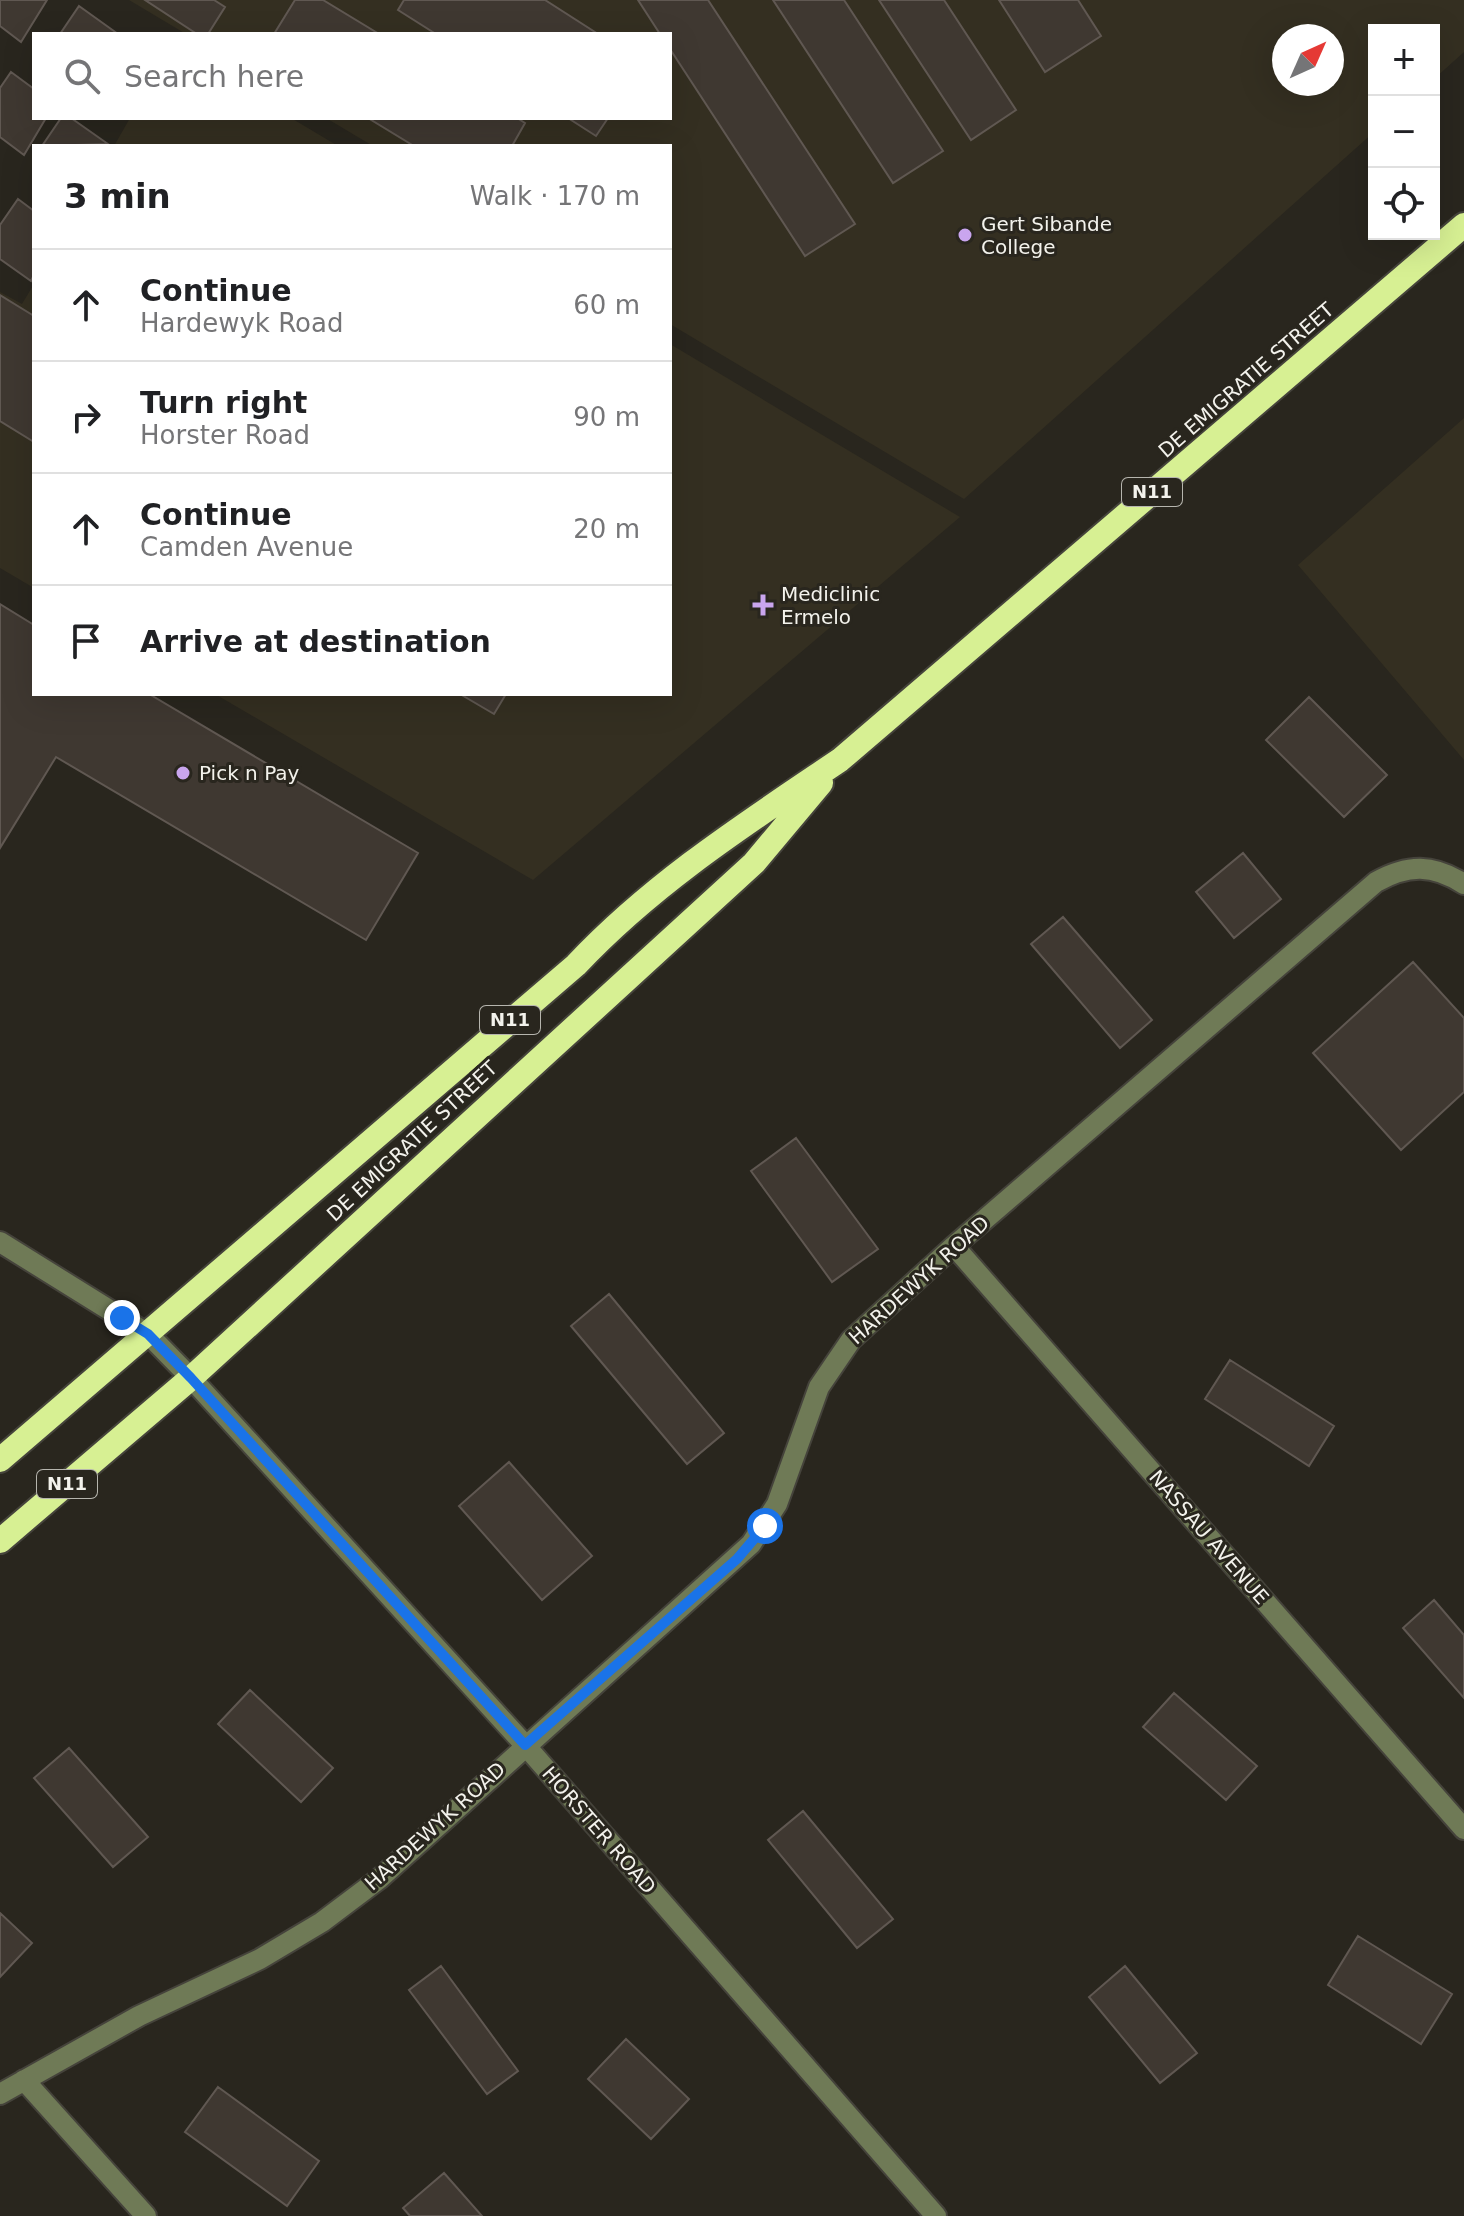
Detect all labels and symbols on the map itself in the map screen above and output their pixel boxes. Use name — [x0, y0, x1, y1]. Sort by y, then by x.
north arrow — [1272, 24, 1344, 96]
place label: Gert Sibande College — [981, 212, 1112, 259]
marker: Gert Sibande College — [956, 226, 974, 244]
street label: DE EMIGRATIE STREET — [1153, 297, 1339, 463]
road number: N11 — [1122, 478, 1182, 506]
place label: Mediclinic Ermelo — [781, 582, 880, 629]
marker: Mediclinic Ermelo — [752, 594, 774, 616]
place label: Pick n Pay — [199, 761, 300, 785]
marker: Pick n Pay — [174, 764, 192, 782]
road number: N11 — [480, 1006, 540, 1034]
street label: DE EMIGRATIE STREET — [322, 1055, 503, 1226]
street label: HARDEWYK ROAD — [844, 1211, 994, 1349]
route end — [104, 1300, 140, 1336]
street label: NASSAU AVENUE — [1144, 1465, 1274, 1609]
road number: N11 — [37, 1470, 97, 1498]
route start — [747, 1508, 783, 1544]
street label: HARDEWYK ROAD — [360, 1757, 510, 1895]
street label: HORSTER ROAD — [537, 1761, 661, 1899]

